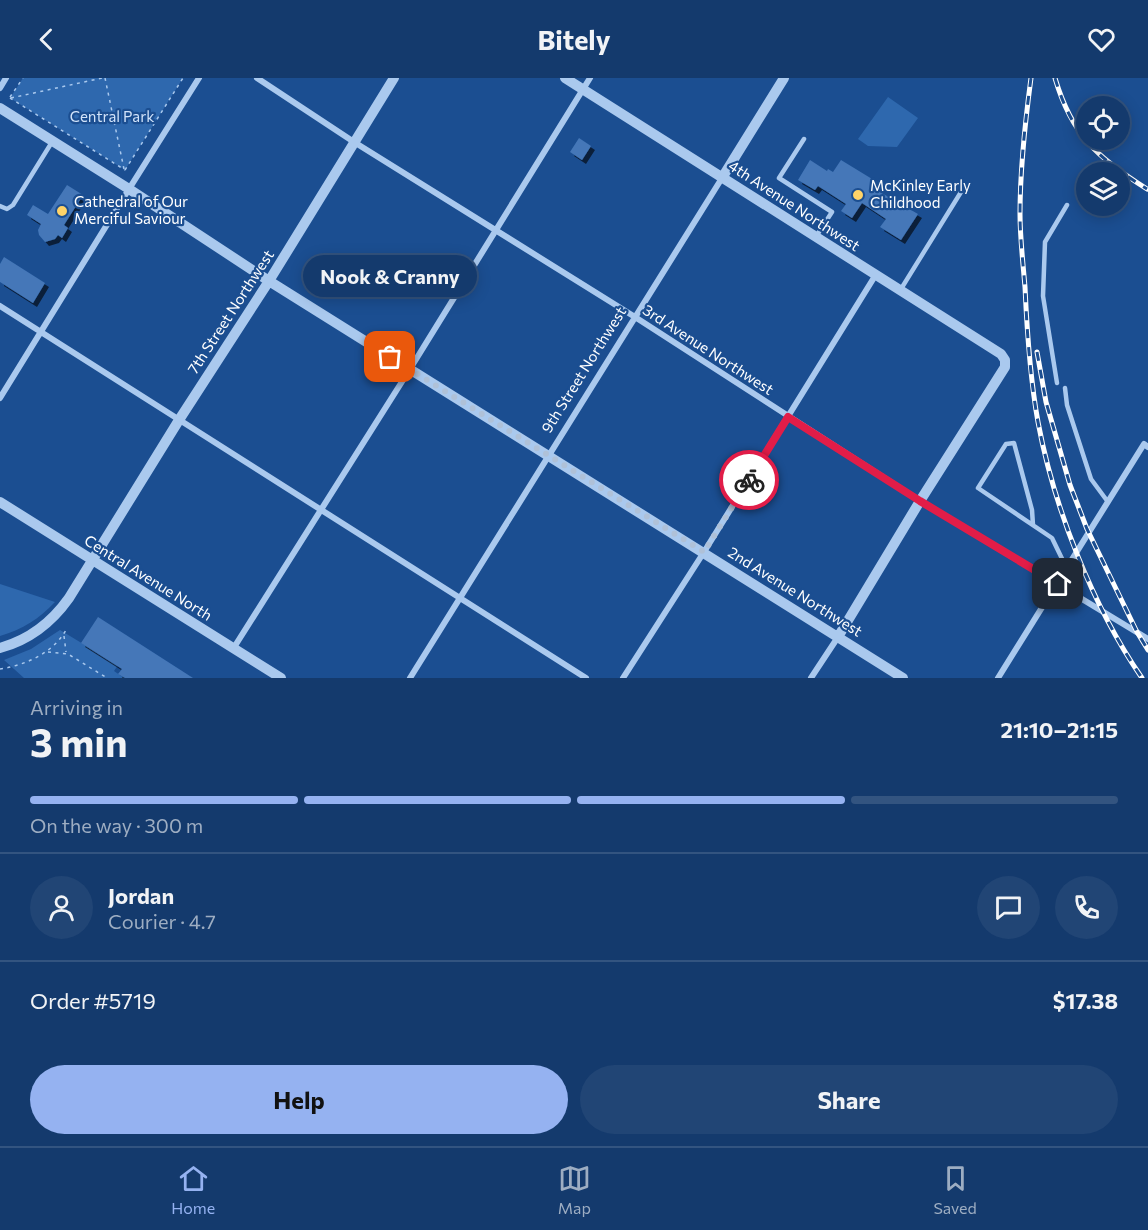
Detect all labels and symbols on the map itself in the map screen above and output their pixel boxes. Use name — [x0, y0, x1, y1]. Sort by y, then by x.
park label: Central Park — [70, 107, 154, 125]
street label: 4th Avenue Northwest — [726, 156, 864, 254]
place label: McKinley Early Childhood — [870, 176, 971, 211]
marker: McKinley Early Childhood — [851, 188, 865, 202]
place label: Cathedral of Our Merciful Saviour — [74, 192, 188, 227]
marker: Cathedral of Our Merciful Saviour — [55, 204, 69, 218]
street label: 7th Street Northwest — [183, 246, 277, 377]
callout: Nook & Cranny — [303, 255, 477, 297]
street label: 3rd Avenue Northwest — [640, 300, 777, 398]
street label: 9th Street Northwest — [537, 303, 629, 436]
pin — [364, 331, 415, 382]
courier — [719, 450, 779, 510]
street label: Central Avenue North — [81, 531, 216, 624]
street label: 2nd Avenue Northwest — [725, 543, 866, 640]
pin — [1032, 558, 1083, 609]

